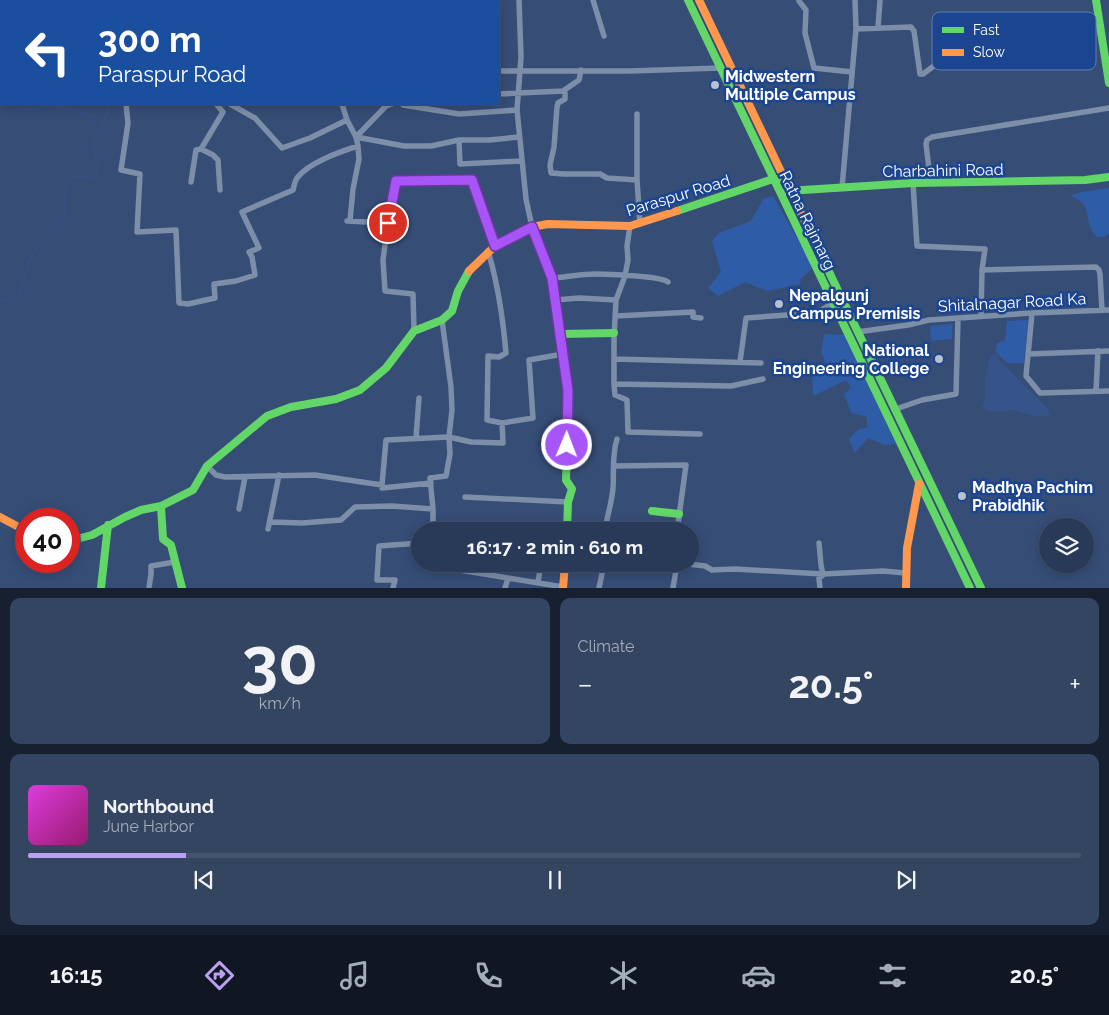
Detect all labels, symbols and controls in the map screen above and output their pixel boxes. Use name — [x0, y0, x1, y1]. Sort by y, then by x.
legend — [932, 12, 1096, 70]
text: 300 m — [98, 19, 202, 60]
icon: left — [15, 20, 80, 85]
text: Fast — [973, 22, 1000, 38]
text: Slow — [973, 44, 1005, 60]
text: Paraspur Road — [98, 61, 246, 87]
place label: Midwestern Multiple Campus — [725, 67, 856, 104]
marker: Midwestern Multiple Campus — [709, 79, 721, 91]
street label: Charbahini Road — [882, 160, 1004, 181]
street label: Ratna Rajmarg — [775, 168, 840, 273]
street label: Paraspur Road — [624, 171, 732, 220]
pin — [367, 202, 409, 244]
icon: arrive — [374, 209, 402, 237]
place label: Nepalgunj Campus Premisis — [789, 286, 920, 323]
street label: Shitalnagar Road Ka — [937, 289, 1087, 316]
marker: Nepalgunj Campus Premisis — [773, 298, 785, 310]
place label: National Engineering College — [773, 341, 930, 378]
marker: National Engineering College — [933, 353, 945, 365]
position arrow — [540, 418, 592, 470]
place label: Madhya Pachim Prabidhik — [972, 478, 1093, 515]
marker: Madhya Pachim Prabidhik — [956, 490, 968, 502]
speed limit sign: 40 — [15, 508, 80, 573]
map controls — [1039, 518, 1094, 573]
button: layers — [1039, 518, 1094, 573]
text: 16:17 · 2 min · 610 m — [467, 536, 643, 558]
text: 30 — [242, 623, 318, 699]
text: Climate — [578, 637, 634, 656]
text: 20.5° — [788, 662, 874, 707]
text: − — [578, 668, 593, 701]
text: + — [1069, 668, 1081, 701]
text: km/h — [259, 694, 301, 713]
text: Northbound — [103, 795, 214, 817]
text: June Harbor — [103, 817, 194, 836]
icon: previous — [190, 866, 218, 894]
icon: pause — [541, 866, 569, 894]
icon: next — [892, 866, 920, 894]
icon: directions — [202, 958, 237, 993]
icon: music — [337, 958, 372, 993]
icon: phone — [471, 958, 506, 993]
icon: climate — [606, 958, 641, 993]
icon: car — [741, 958, 776, 993]
icon: filters — [875, 958, 910, 993]
text: 16:15 — [50, 962, 103, 988]
text: 20.5° — [1010, 962, 1059, 988]

